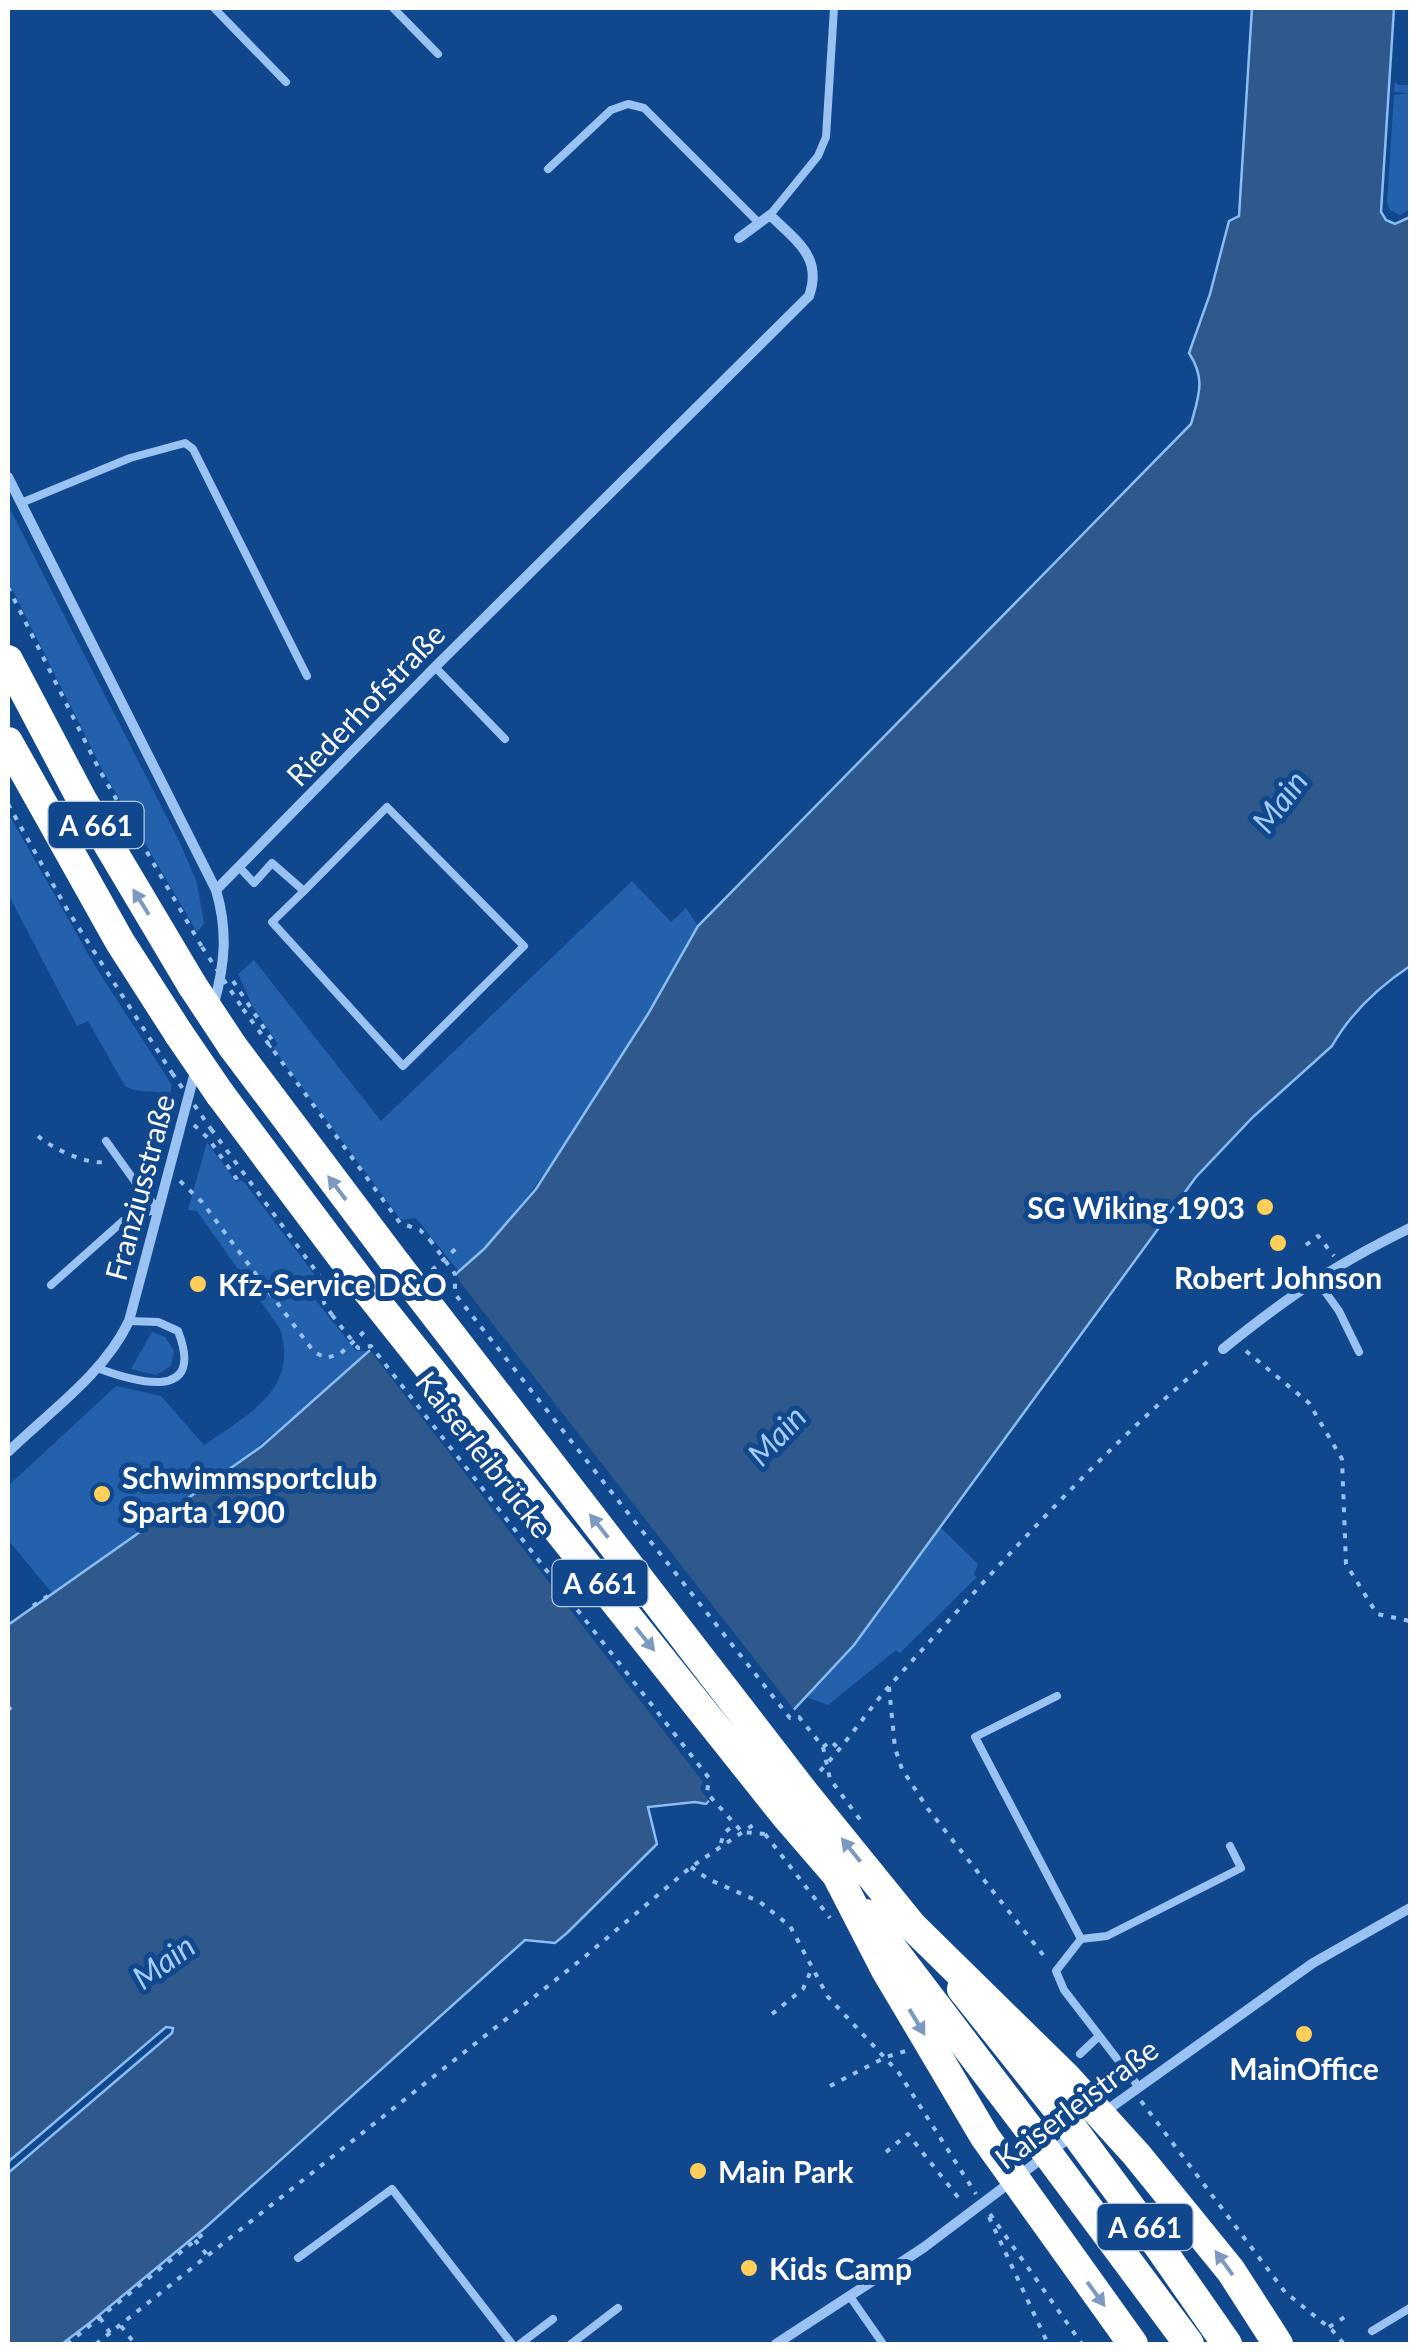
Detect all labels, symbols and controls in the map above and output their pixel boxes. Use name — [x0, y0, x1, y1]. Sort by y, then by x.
street label: Riederhofstraße — [279, 615, 451, 793]
water label: Main — [1243, 762, 1315, 840]
road number: A 661 — [48, 802, 144, 848]
one-way arrow — [133, 888, 150, 916]
street label: Franziusstraße — [97, 1090, 181, 1284]
one-way arrow — [328, 1175, 348, 1201]
place label: SG Wiking 1903 — [1027, 1189, 1245, 1225]
marker: SG Wiking 1903 — [1254, 1196, 1276, 1218]
marker: Robert Johnson — [1267, 1232, 1289, 1254]
place label: Robert Johnson — [1174, 1259, 1382, 1295]
place label: Kfz-Service D&O — [218, 1266, 447, 1302]
marker: Kfz-Service D&O — [187, 1273, 209, 1295]
street label: Kaiserleibrücke — [409, 1364, 561, 1544]
water label: Main — [739, 1397, 813, 1473]
place label: Schwimmsportclub Sparta 1900 — [122, 1459, 377, 1529]
marker: Schwimmsportclub Sparta 1900 — [91, 1483, 113, 1505]
one-way arrow — [589, 1513, 609, 1539]
road number: A 661 — [552, 1560, 648, 1606]
one-way arrow — [634, 1626, 655, 1652]
one-way arrow — [841, 1837, 862, 1863]
water label: Main — [124, 1925, 202, 1997]
one-way arrow — [908, 2008, 925, 2037]
marker: MainOffice — [1293, 2023, 1315, 2045]
street label: Kaiserleistraße — [988, 2030, 1164, 2176]
place label: MainOffice — [1229, 2050, 1379, 2086]
place label: Main Park — [718, 2153, 855, 2189]
marker: Main Park — [687, 2160, 709, 2182]
road number: A 661 — [1098, 2204, 1192, 2250]
place label: Kids Camp — [769, 2250, 912, 2286]
one-way arrow — [1215, 2250, 1235, 2276]
marker: Kids Camp — [738, 2257, 760, 2279]
one-way arrow — [1085, 2281, 1105, 2307]

